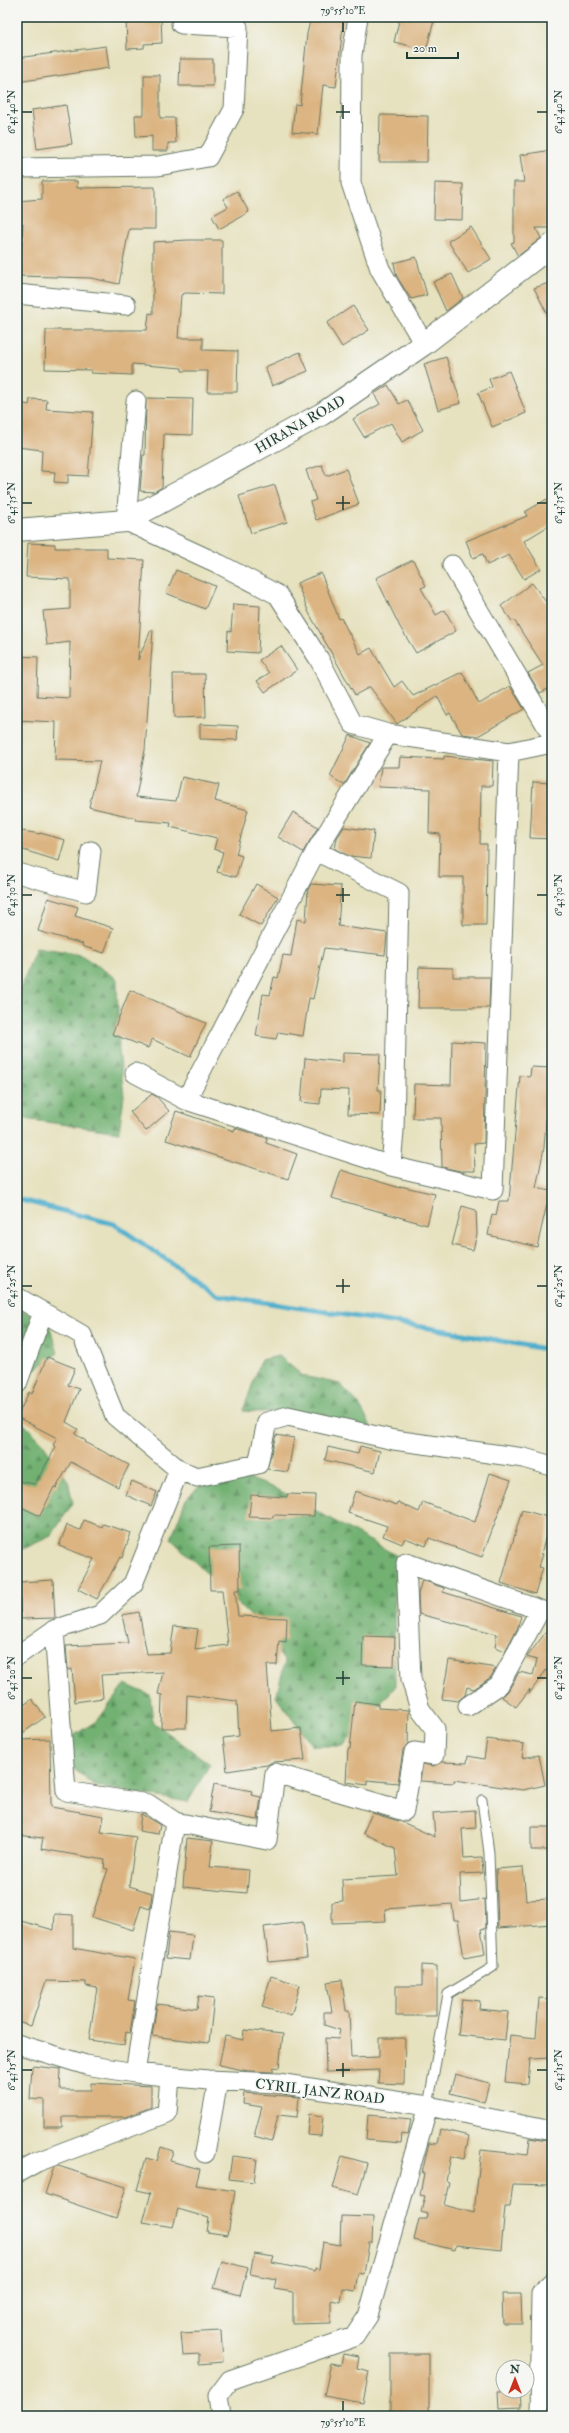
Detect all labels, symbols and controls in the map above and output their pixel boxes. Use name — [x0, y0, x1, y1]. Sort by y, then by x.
text: 79°55'10"E — [321, 5, 365, 17]
scale bar — [407, 34, 458, 60]
text: 20 m — [413, 41, 438, 56]
text: 6°43'40"N — [6, 90, 18, 134]
text: 6°43'40"N — [553, 90, 565, 134]
street label: HIRANA ROAD — [252, 392, 348, 457]
text: 6°43'35"N — [6, 482, 18, 524]
text: 6°43'35"N — [553, 482, 565, 524]
text: 6°43'30"N — [6, 874, 18, 916]
text: 6°43'30"N — [553, 874, 565, 916]
text: 6°43'25"N — [6, 1264, 18, 1308]
text: 6°43'25"N — [553, 1264, 565, 1308]
text: 6°43'20"N — [6, 1656, 18, 1700]
text: 6°43'20"N — [553, 1656, 565, 1700]
text: 6°43'15"N — [6, 2049, 18, 2091]
text: 6°43'15"N — [553, 2049, 565, 2091]
street label: CYRIL JANZ ROAD — [254, 2075, 386, 2108]
north arrow — [495, 2359, 535, 2399]
text: N — [509, 2363, 521, 2376]
text: 79°55'10"E — [321, 2417, 365, 2429]

